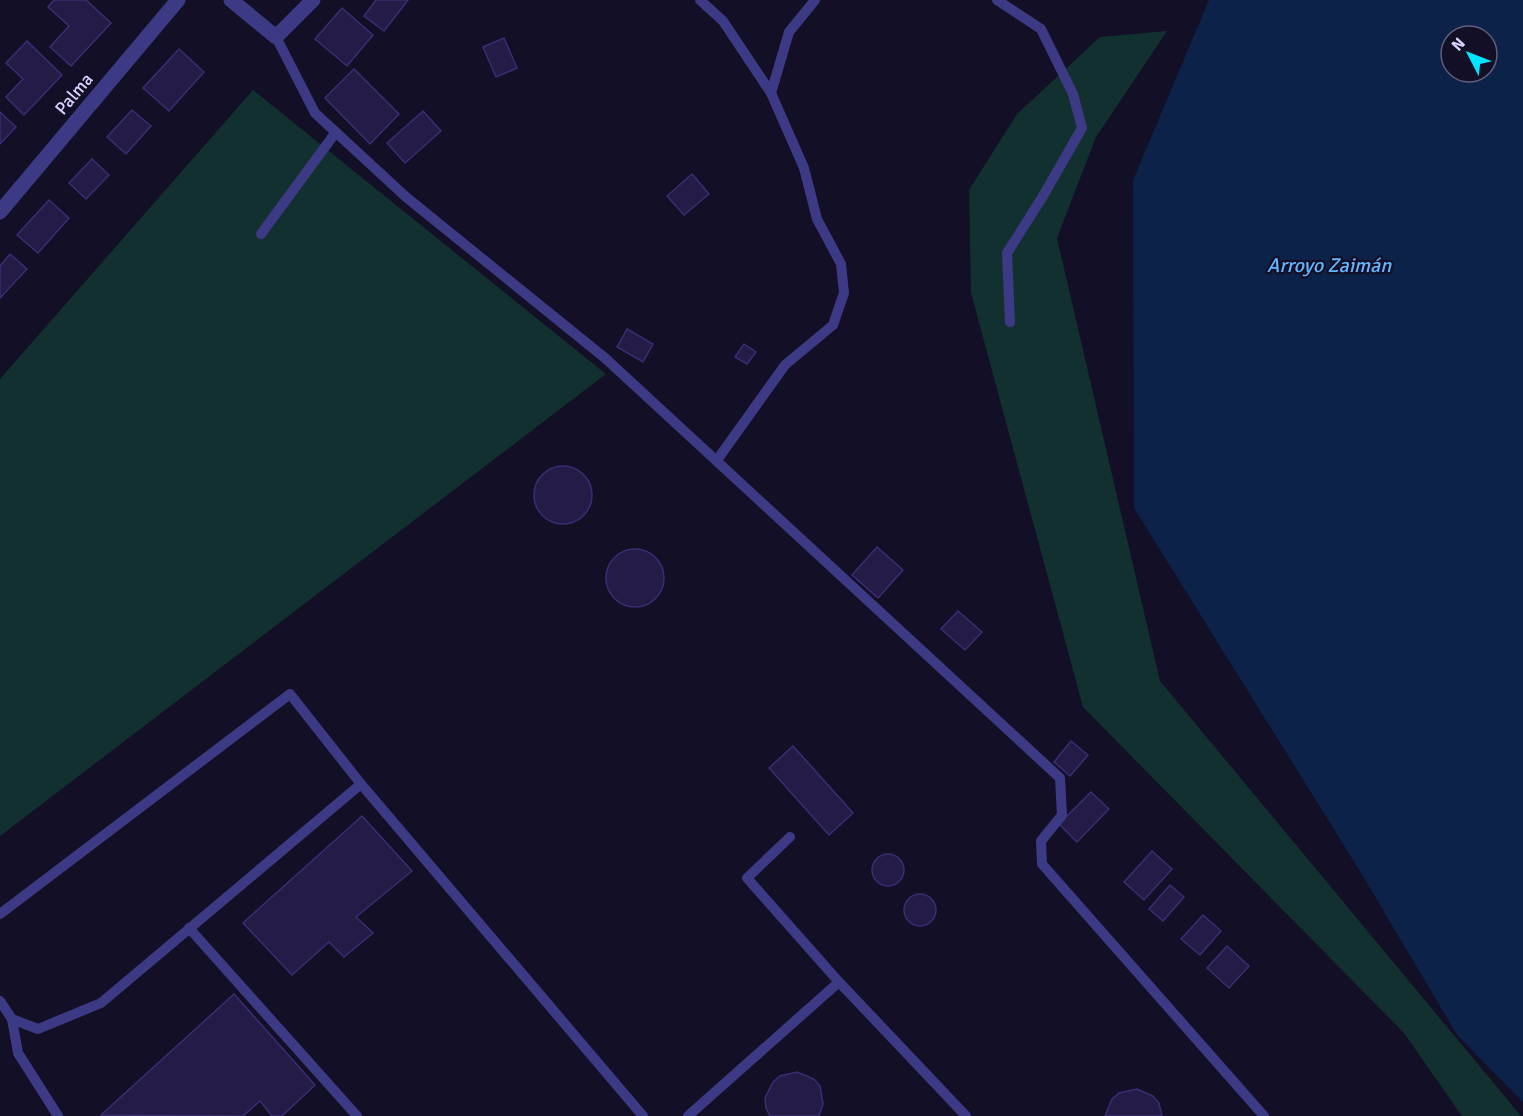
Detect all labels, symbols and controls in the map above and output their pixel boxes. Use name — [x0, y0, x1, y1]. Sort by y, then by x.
north arrow — [1439, 24, 1499, 84]
text: N — [1447, 34, 1470, 55]
street label: Palma — [50, 69, 98, 119]
water label: Arroyo Zaimán — [1267, 253, 1392, 278]

